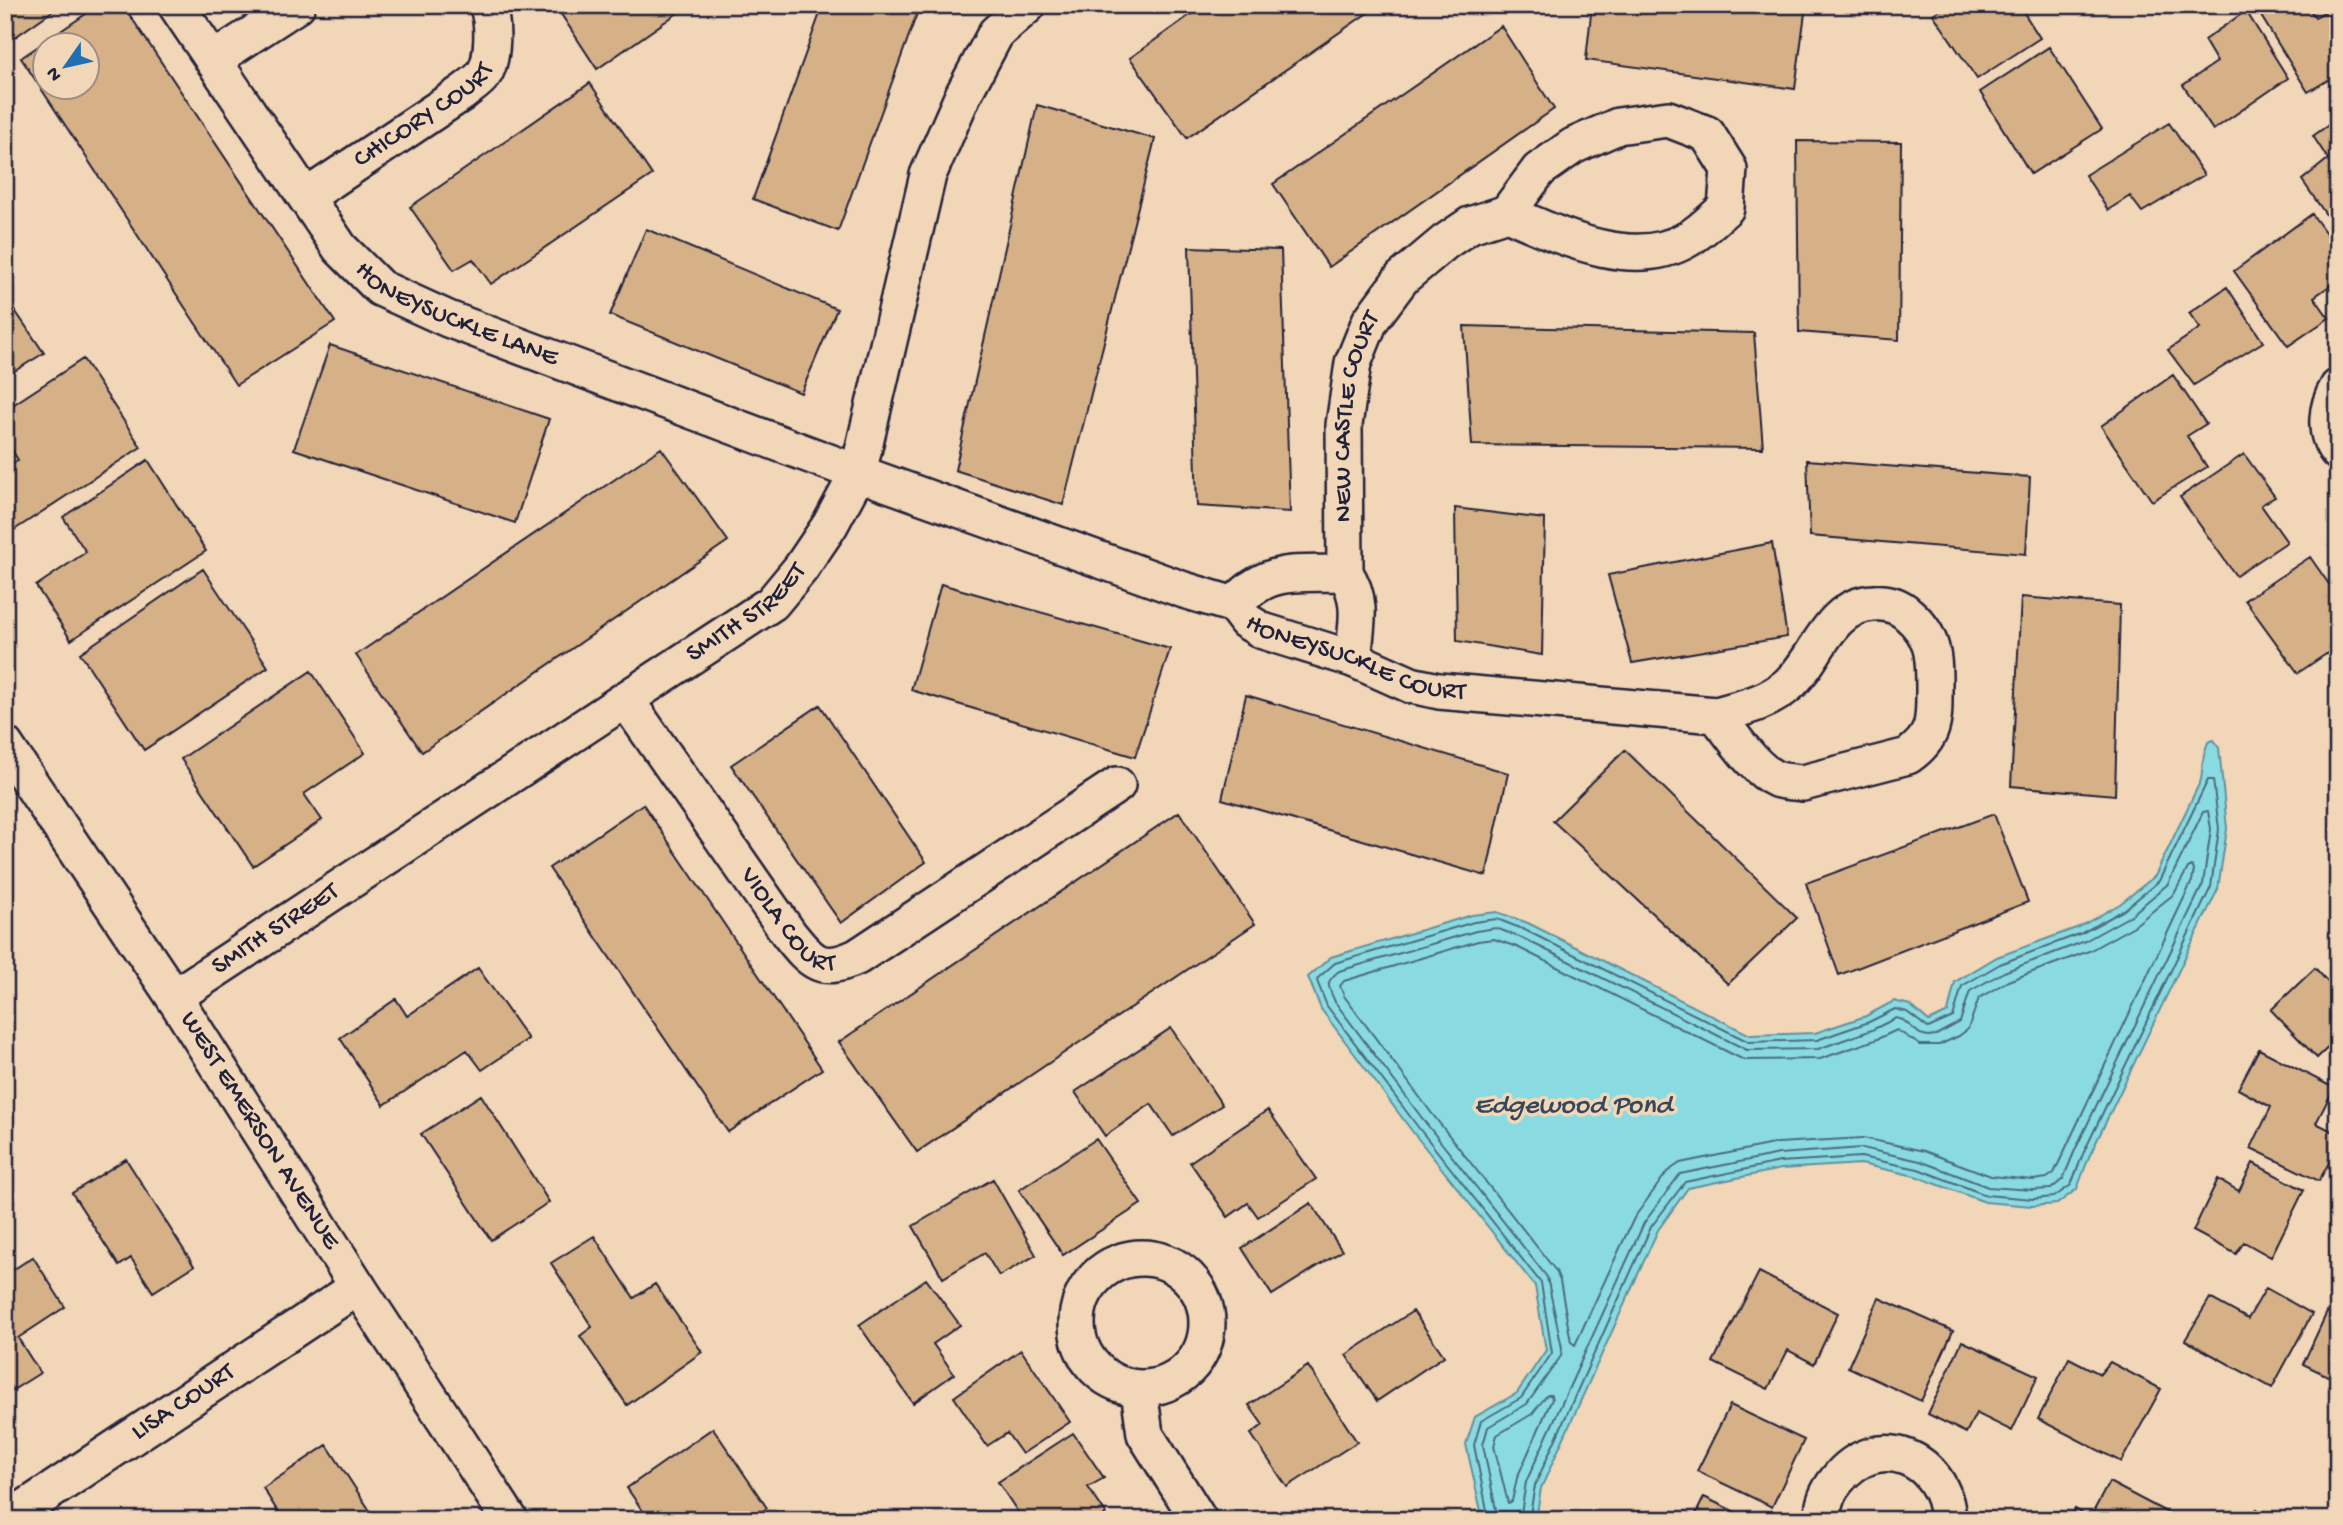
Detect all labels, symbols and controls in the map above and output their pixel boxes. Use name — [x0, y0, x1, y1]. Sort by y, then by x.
north arrow — [32, 32, 102, 102]
street label: CHICORY COURT — [348, 58, 503, 176]
text: N — [42, 62, 68, 85]
street label: HONEYSUCKLE LANE — [348, 256, 563, 375]
street label: NEW CASTLE COURT — [1328, 304, 1388, 522]
street label: SMITH STREET — [681, 556, 814, 670]
street label: HONEYSUCKLE COURT — [1239, 608, 1468, 709]
street label: VIOLA COURT — [732, 861, 837, 980]
street label: SMITH STREET — [207, 876, 346, 983]
street label: WEST EMERSON AVENUE — [172, 1006, 346, 1256]
water label: Edgewood Pond — [1474, 1090, 1674, 1123]
street label: LISA COURT — [126, 1357, 242, 1448]

